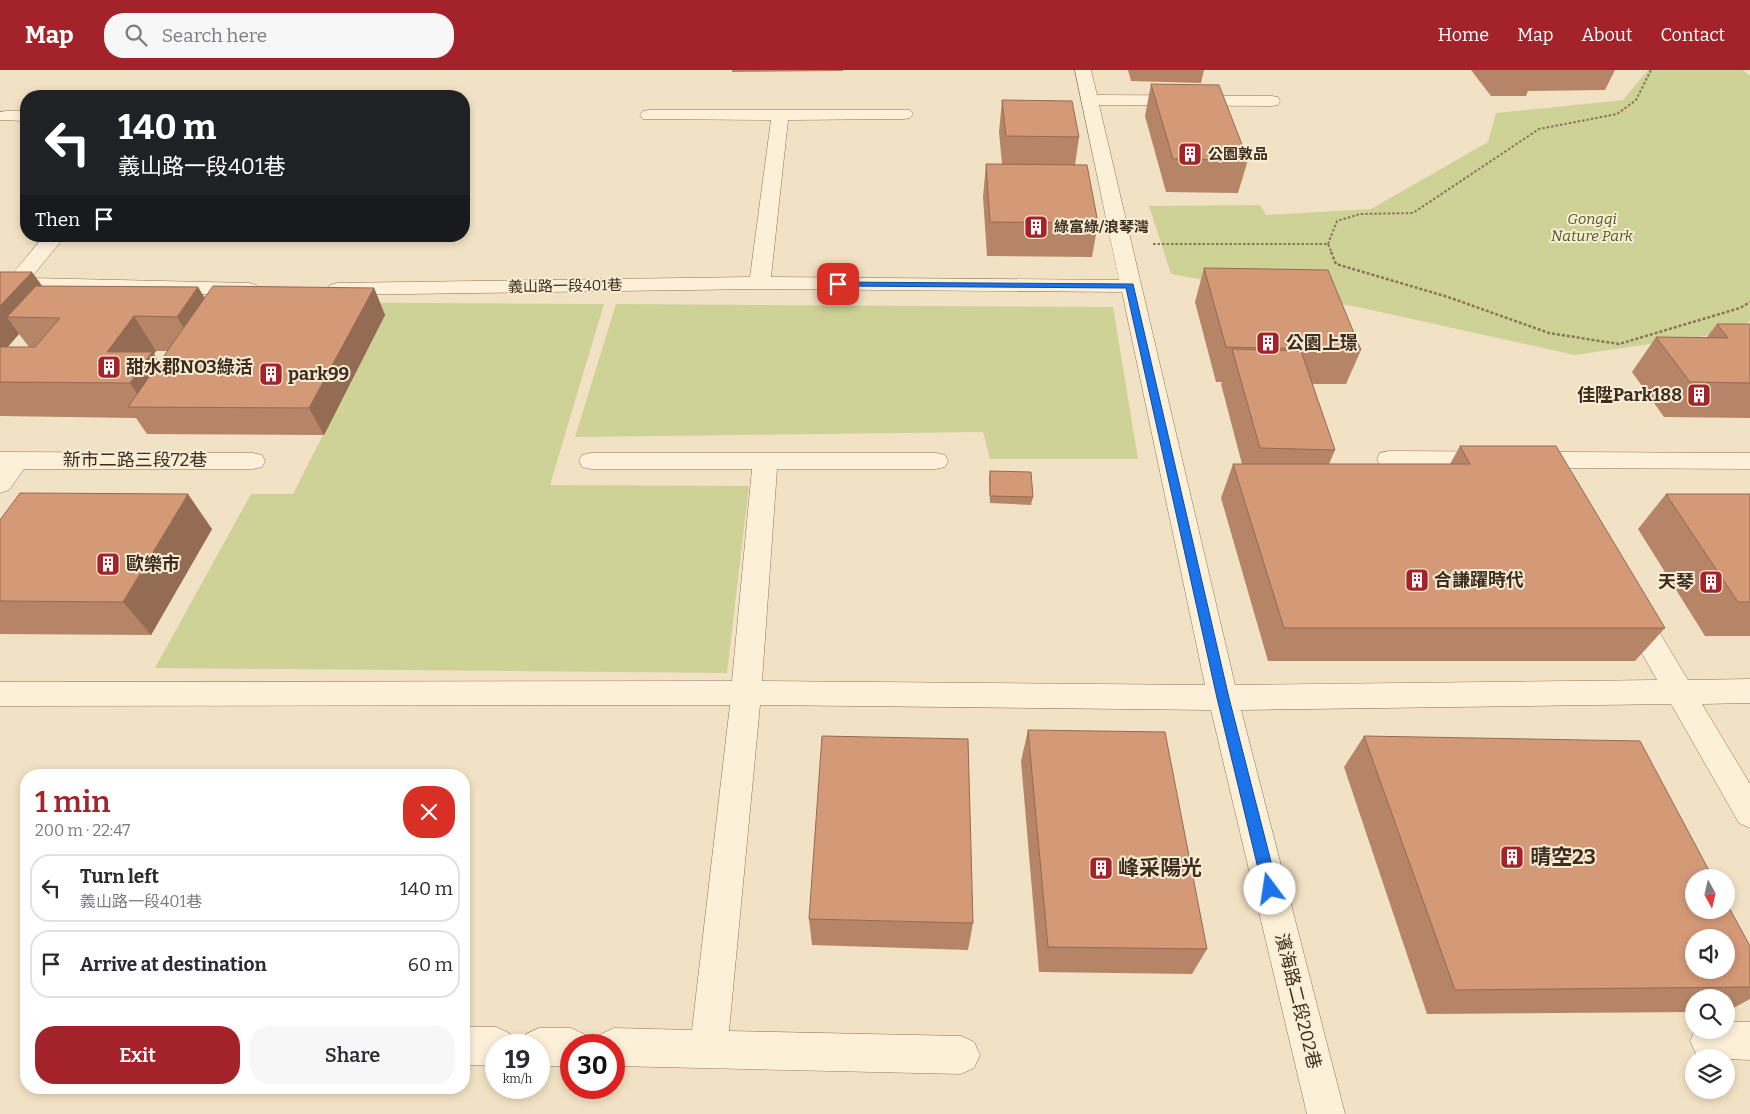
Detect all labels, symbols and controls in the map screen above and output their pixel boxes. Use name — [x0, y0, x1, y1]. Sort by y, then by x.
search box — [104, 13, 454, 58]
text: Map — [25, 21, 74, 49]
icon: search — [122, 21, 150, 49]
text: Search here — [162, 24, 267, 47]
text: Home — [1438, 24, 1489, 46]
text: Map — [1517, 24, 1553, 46]
text: About — [1581, 24, 1632, 46]
text: Contact — [1660, 24, 1725, 46]
text: 140 m — [118, 106, 216, 148]
icon: left — [35, 110, 100, 175]
building icon: 公園敦品 — [1177, 141, 1203, 167]
place label: 公園敦品 — [1208, 145, 1268, 163]
text: 義山路一段401巷 — [118, 153, 286, 180]
icon: arrive — [90, 205, 118, 233]
text: Then — [35, 208, 80, 231]
park label: Gongqi Nature Park — [1551, 210, 1634, 245]
building icon: 綠富綠/浪琴灣 — [1023, 214, 1049, 240]
place label: 綠富綠/浪琴灣 — [1054, 218, 1149, 236]
pin — [817, 263, 859, 305]
icon: arrive — [824, 270, 852, 298]
street label: 義山路一段401巷 — [508, 276, 622, 296]
building icon: 公園上璟 — [1255, 330, 1281, 356]
place label: 公園上璟 — [1286, 332, 1358, 354]
building icon: 甜水郡NO3綠活 — [96, 354, 122, 380]
place label: 甜水郡NO3綠活 — [126, 356, 253, 378]
building icon: park99 — [258, 361, 284, 387]
place label: park99 — [288, 363, 349, 385]
building icon: 佳陞Park188 — [1686, 382, 1712, 408]
place label: 佳陞Park188 — [1577, 384, 1682, 406]
street label: 新市二路三段72巷 — [63, 449, 207, 471]
building icon: 歐樂市 — [95, 551, 121, 577]
place label: 歐樂市 — [126, 553, 180, 575]
building icon: 合謙躍時代 — [1404, 567, 1430, 593]
place label: 合謙躍時代 — [1434, 569, 1524, 591]
building icon: 天琴 — [1698, 569, 1724, 595]
place label: 天琴 — [1658, 571, 1694, 593]
text: 1 min — [35, 784, 110, 820]
button: close — [403, 786, 455, 838]
text: 200 m · 22:47 — [35, 821, 130, 840]
building icon: 晴空23 — [1499, 844, 1525, 870]
place label: 晴空23 — [1530, 844, 1596, 870]
building icon: 峰采陽光 — [1088, 855, 1114, 881]
place label: 峰采陽光 — [1118, 855, 1202, 881]
position arrow — [1243, 862, 1295, 914]
text: Turn left — [80, 865, 159, 888]
north arrow — [1685, 869, 1735, 919]
map controls — [1685, 869, 1735, 1099]
icon: left — [37, 874, 65, 902]
text: 140 m — [400, 877, 453, 900]
text: 義山路一段401巷 — [80, 892, 202, 911]
button: sound — [1685, 929, 1735, 979]
street label: 濱海路二段202巷 — [1270, 931, 1326, 1071]
icon: arrive — [37, 950, 65, 978]
text: Arrive at destination — [80, 953, 267, 976]
text: 60 m — [408, 953, 453, 976]
button: search — [1685, 989, 1735, 1039]
button: Exit — [35, 1026, 240, 1084]
button: Share — [250, 1026, 455, 1084]
speed limit sign: 30 — [560, 1034, 625, 1099]
text: 19 — [505, 1045, 530, 1075]
button: layers — [1685, 1049, 1735, 1099]
text: km/h — [503, 1072, 532, 1086]

